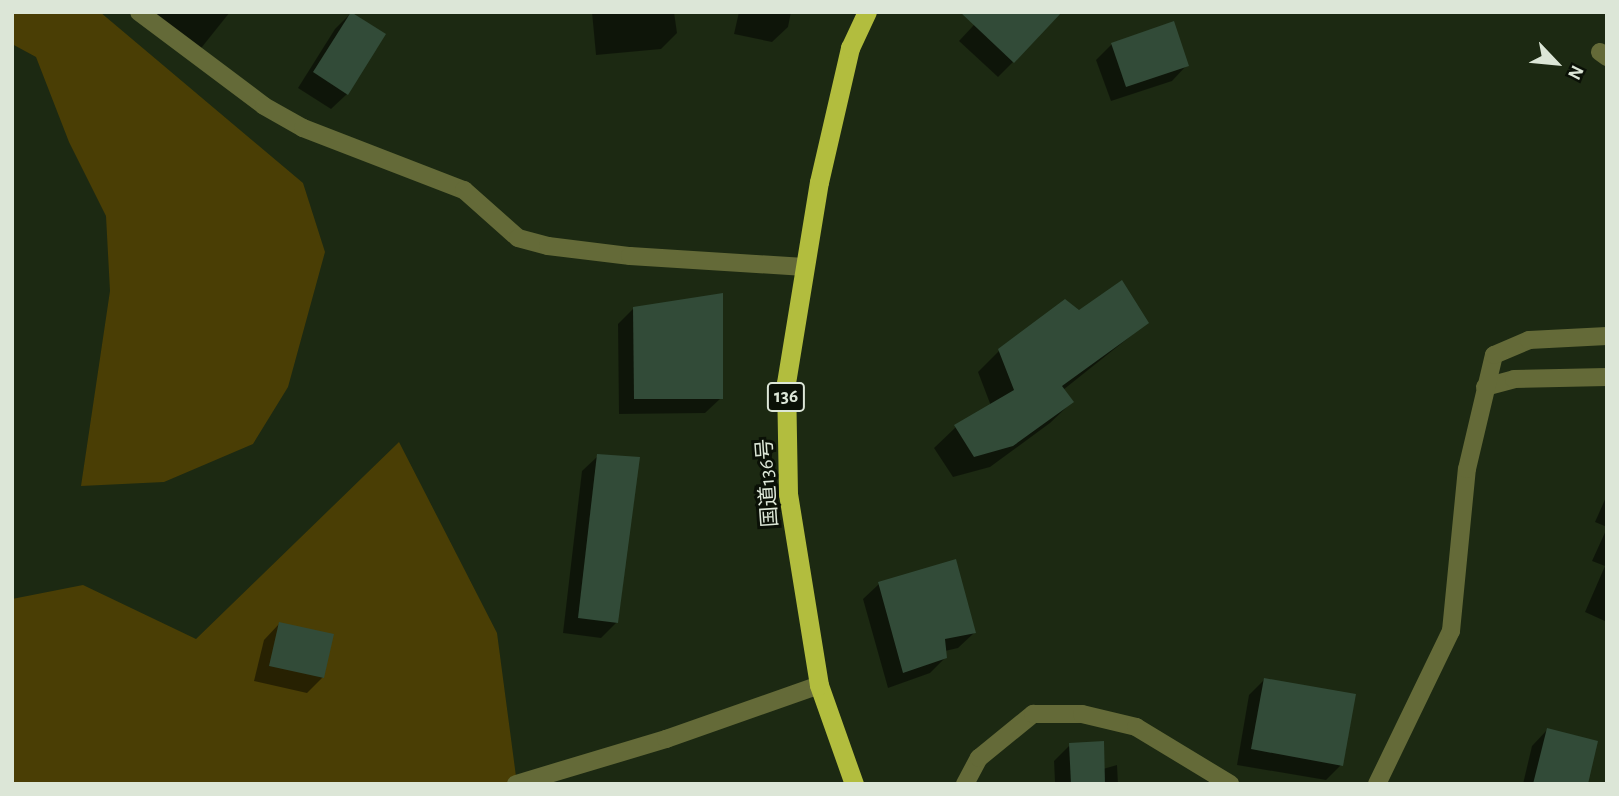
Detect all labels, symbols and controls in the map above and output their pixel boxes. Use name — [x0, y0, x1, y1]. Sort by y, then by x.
north arrow — [1521, 28, 1591, 98]
text: N — [1564, 62, 1587, 83]
road number: 136 — [767, 382, 805, 412]
street label: 国道136号 — [752, 438, 784, 528]

